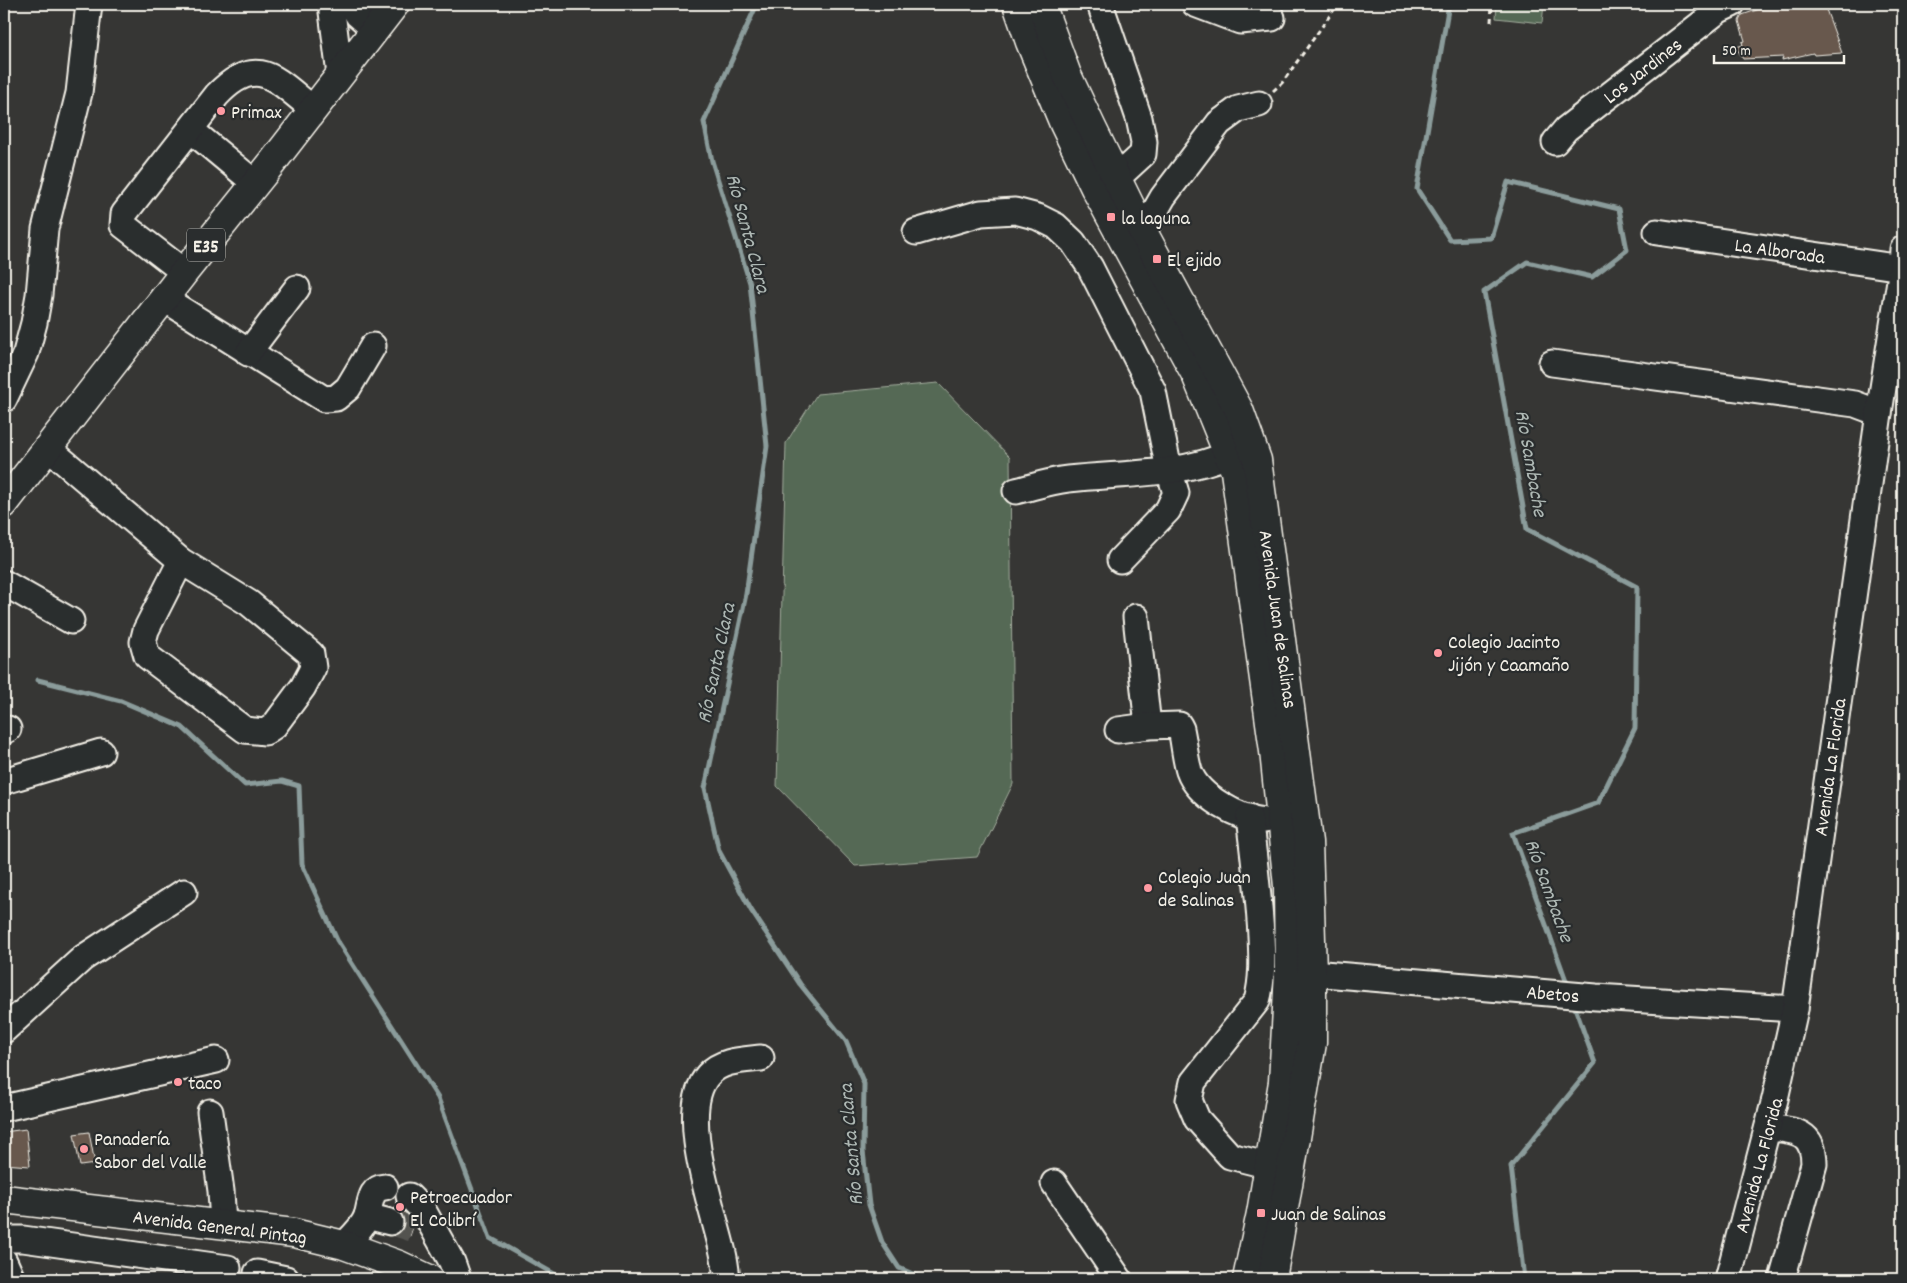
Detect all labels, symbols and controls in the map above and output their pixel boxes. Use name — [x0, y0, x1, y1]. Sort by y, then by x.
street label: Los Jardines — [1598, 32, 1689, 112]
scale bar — [1714, 32, 1844, 64]
text: 50 m — [1722, 41, 1751, 63]
place label: Primax — [231, 100, 282, 128]
marker: Primax — [215, 105, 227, 117]
water label: Río Santa Clara — [716, 171, 777, 298]
place label: la laguna — [1121, 206, 1190, 234]
marker: la laguna — [1105, 211, 1117, 223]
road number: E35 — [187, 228, 225, 262]
street label: La Alborada — [1733, 233, 1827, 273]
place label: El ejido — [1167, 248, 1222, 276]
marker: El ejido — [1151, 253, 1163, 265]
water label: Río Sambache — [1505, 408, 1554, 521]
street label: Avenida Juan de Salinas — [1250, 528, 1302, 710]
water label: Río Santa Clara — [691, 600, 746, 727]
place label: Colegio Jacinto Jijón y Caamaño — [1448, 630, 1570, 681]
marker: Colegio Jacinto Jijón y Caamaño — [1432, 647, 1444, 659]
street label: Avenida La Florida — [1808, 696, 1856, 838]
water label: Río Sambache — [1515, 835, 1580, 949]
place label: Colegio Juan de Salinas — [1158, 865, 1251, 916]
marker: Colegio Juan de Salinas — [1142, 882, 1154, 894]
street label: Abetos — [1525, 980, 1580, 1012]
place label: taco — [188, 1071, 222, 1099]
marker: taco — [172, 1076, 184, 1088]
water label: Río Santa Clara — [833, 1081, 873, 1207]
street label: Avenida La Florida — [1729, 1094, 1793, 1236]
place label: Panadería Sabor del Valle — [94, 1127, 207, 1178]
marker: Panadería Sabor del Valle — [78, 1143, 90, 1155]
place label: Petroecuador El Colibrí — [410, 1185, 513, 1236]
marker: Petroecuador El Colibrí — [394, 1201, 406, 1213]
place label: Juan de Salinas — [1271, 1202, 1387, 1230]
street label: Avenida General Pintag — [131, 1204, 308, 1254]
marker: Juan de Salinas — [1255, 1207, 1267, 1219]

